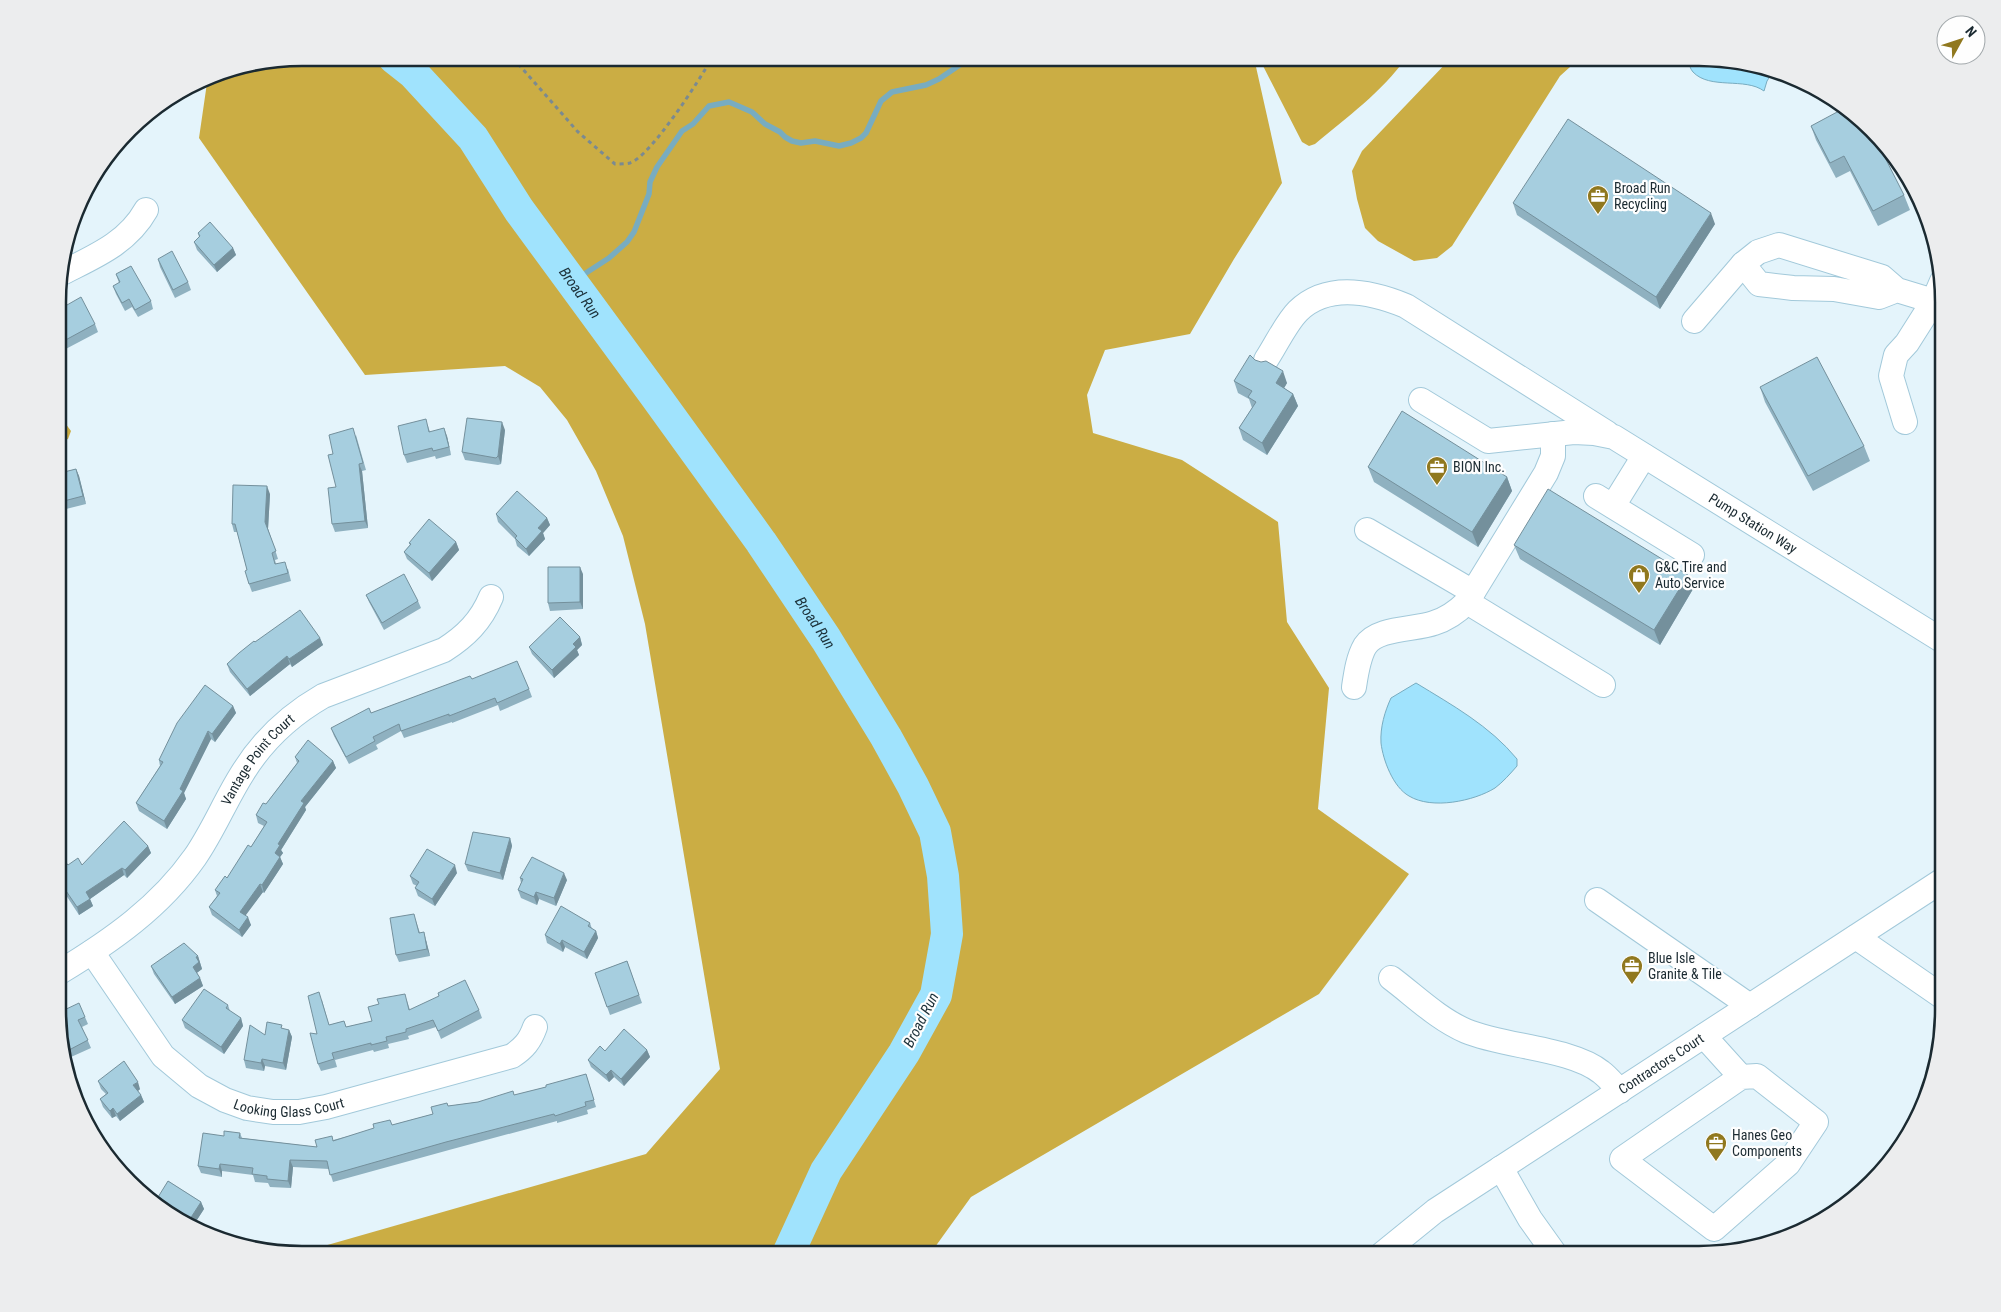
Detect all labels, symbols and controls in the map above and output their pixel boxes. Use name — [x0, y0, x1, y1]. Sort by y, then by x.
north arrow — [1936, 15, 1986, 65]
text: N — [1962, 23, 1980, 40]
place label: Broad Run Recycling — [1614, 180, 1671, 212]
office icon: Broad Run Recycling — [1586, 184, 1610, 215]
water label: Broad Run — [555, 264, 605, 322]
office icon: BION Inc. — [1425, 455, 1449, 486]
place label: BION Inc. — [1453, 459, 1505, 475]
street label: Pump Station Way — [1706, 490, 1800, 557]
place label: G&C Tire and Auto Service — [1655, 559, 1727, 591]
shop icon: G&C Tire and Auto Service — [1627, 563, 1651, 594]
water label: Broad Run — [791, 593, 839, 652]
street label: Vantage Point Court — [218, 711, 297, 808]
place label: Blue Isle Granite & Tile — [1648, 950, 1722, 982]
office icon: Blue Isle Granite & Tile — [1620, 954, 1644, 985]
water label: Broad Run — [900, 990, 942, 1050]
street label: Contractors Court — [1615, 1030, 1707, 1097]
street label: Looking Glass Court — [231, 1094, 346, 1120]
place label: Hanes Geo Components — [1732, 1127, 1802, 1159]
office icon: Hanes Geo Components — [1704, 1131, 1728, 1162]

